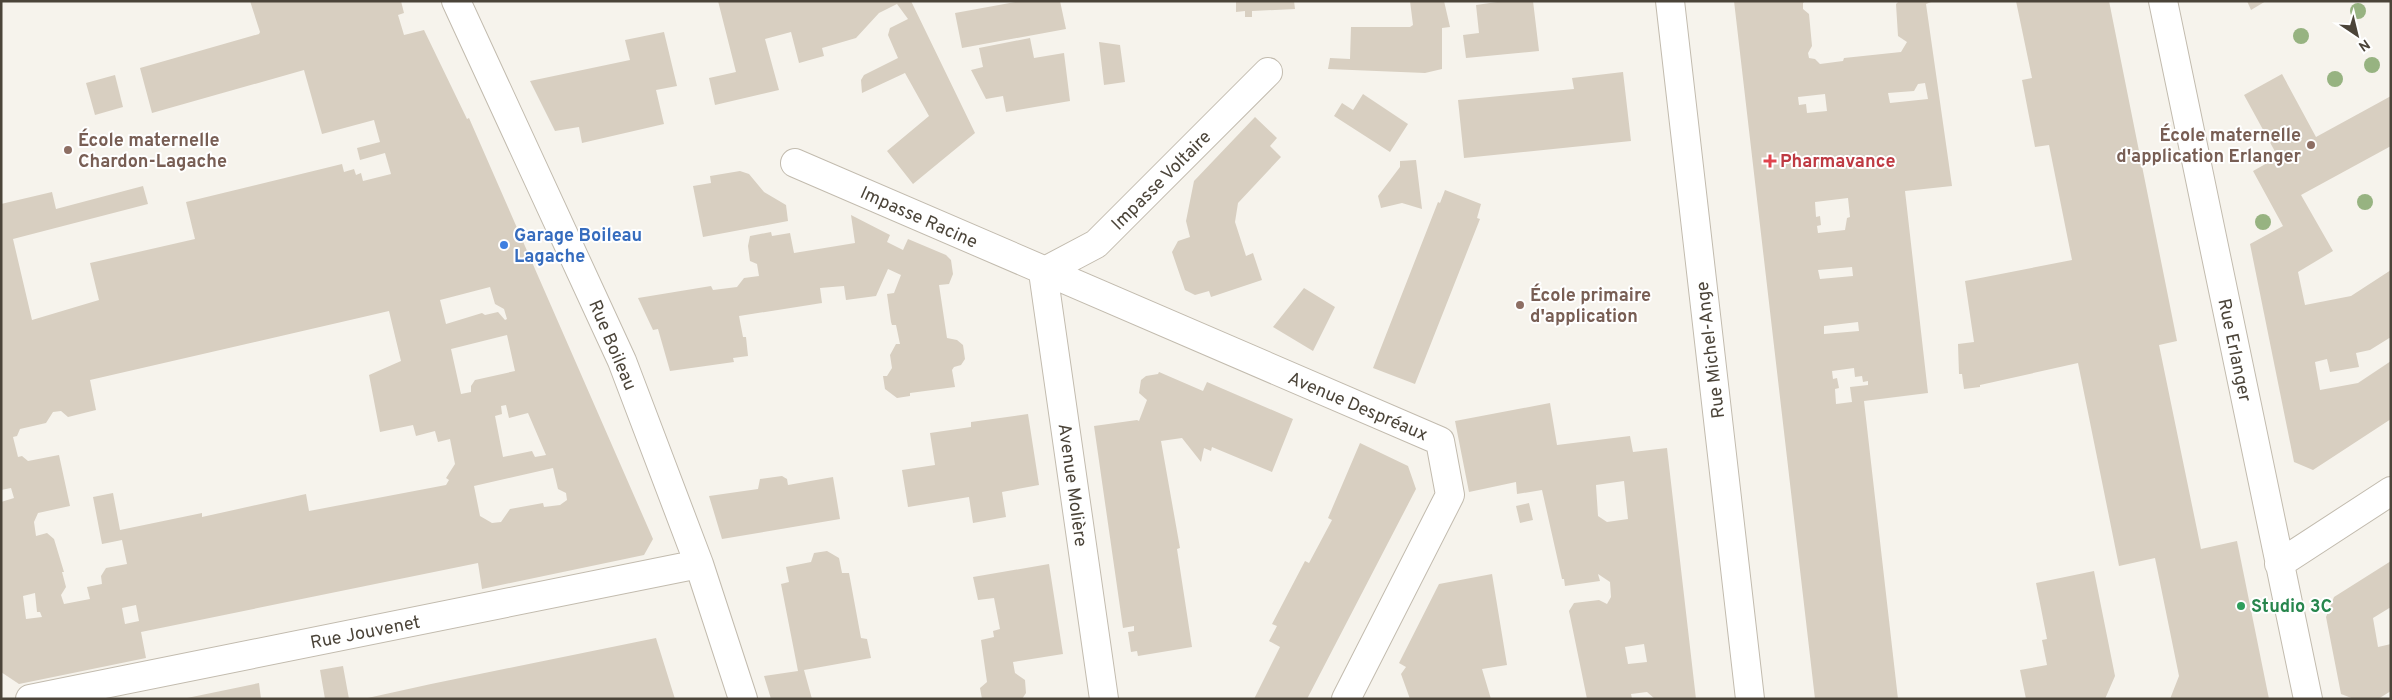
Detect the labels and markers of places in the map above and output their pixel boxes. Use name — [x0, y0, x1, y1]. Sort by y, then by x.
place label: École maternelle d'application Erlanger — [2116, 123, 2301, 169]
place label: École maternelle Chardon-Lagache — [78, 128, 227, 174]
marker: École maternelle d'application Erlanger — [2305, 139, 2317, 151]
marker: École maternelle Chardon-Lagache — [62, 144, 74, 156]
place label: Pharmavance — [1780, 151, 1895, 174]
marker: Pharmavance — [1764, 155, 1776, 167]
place label: Garage Boileau Lagache — [514, 225, 642, 269]
marker: Garage Boileau Lagache — [498, 239, 510, 251]
place label: École primaire d'application — [1530, 283, 1651, 329]
marker: École primaire d'application — [1514, 299, 1526, 311]
place label: Studio 3C — [2251, 596, 2332, 619]
marker: Studio 3C — [2235, 600, 2247, 612]

